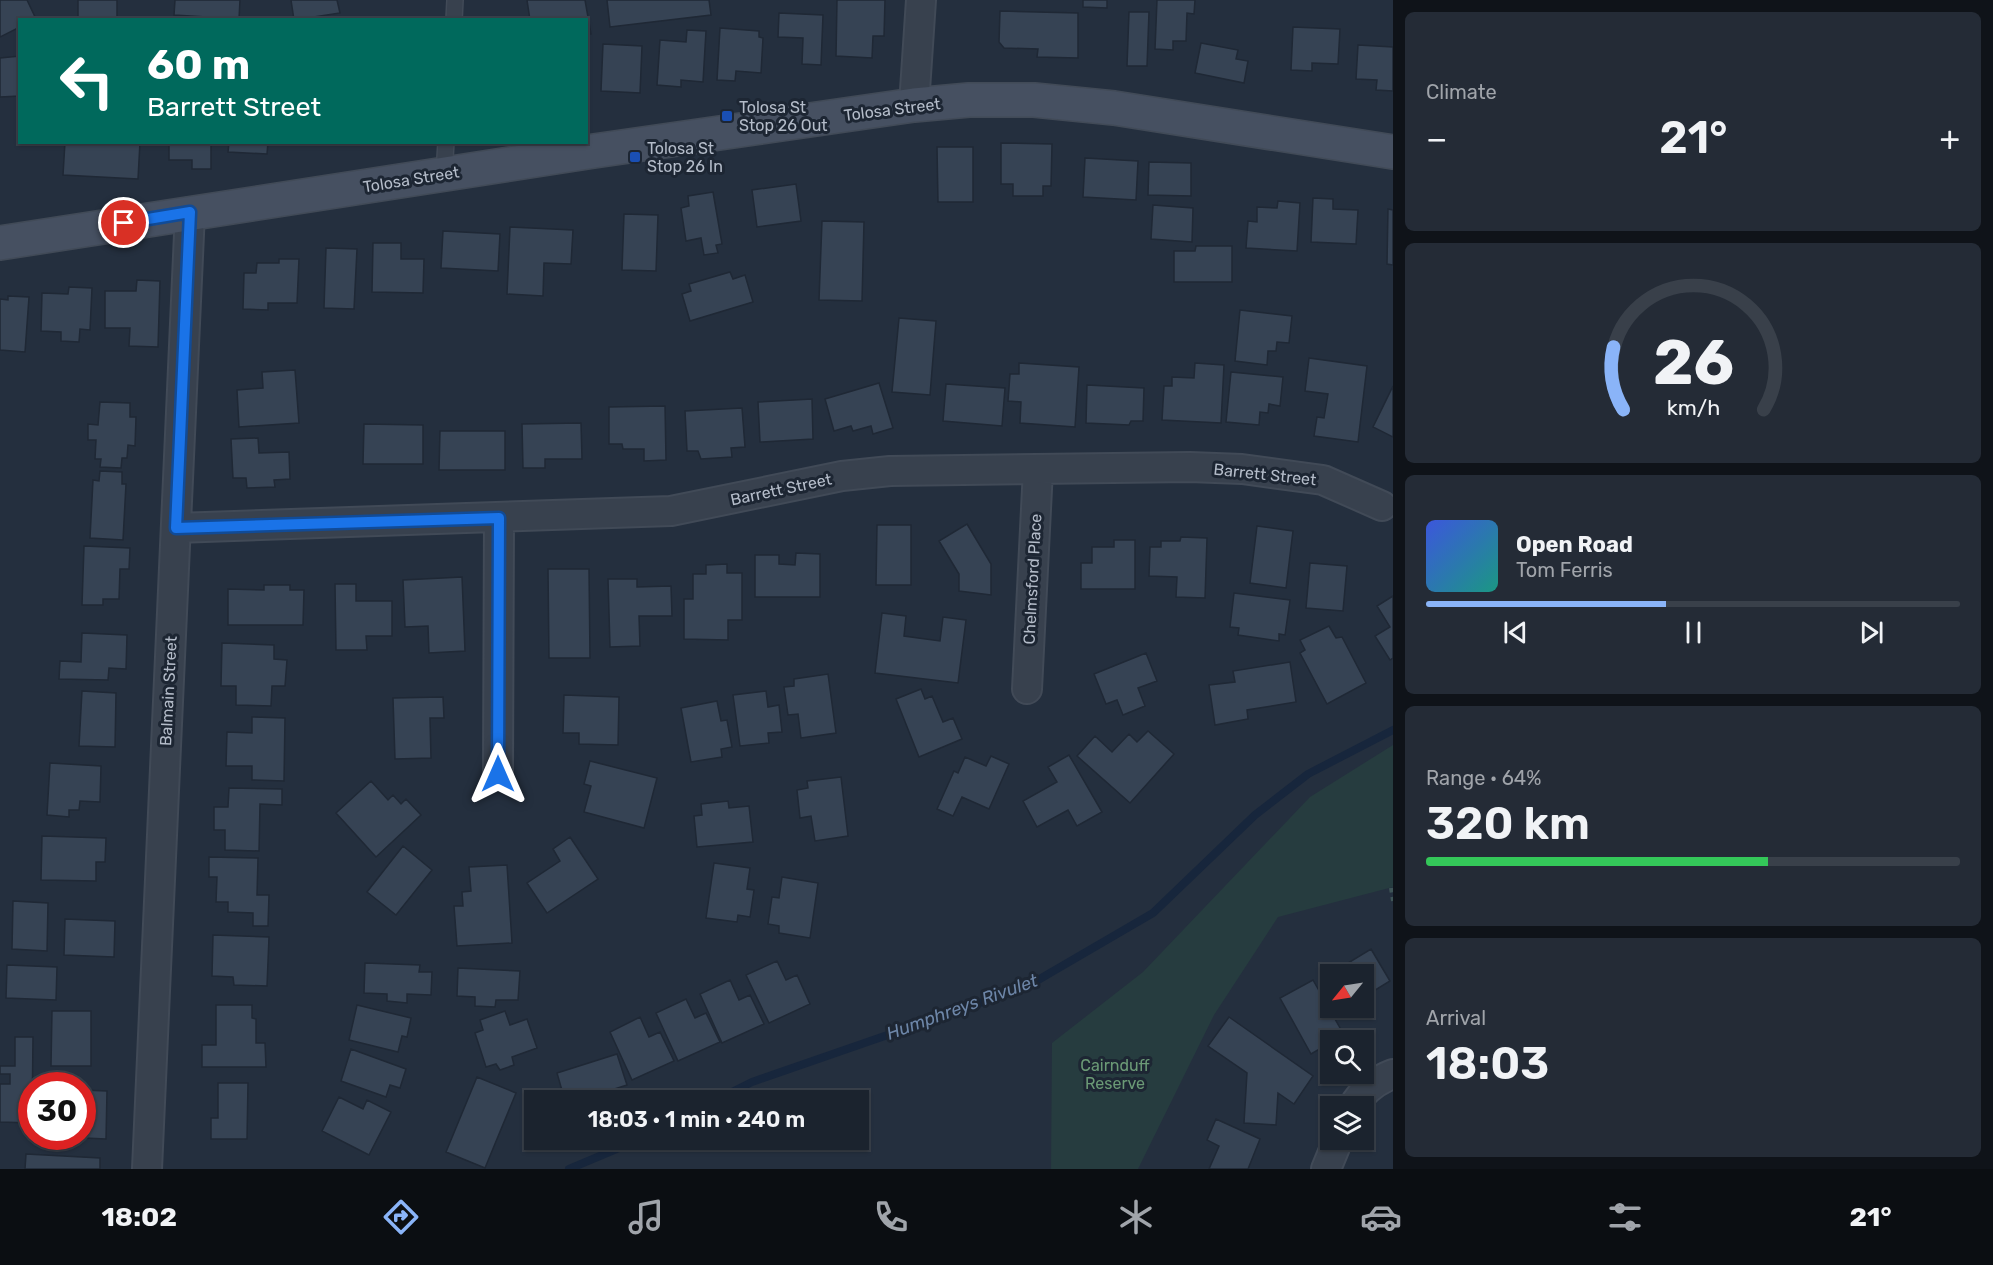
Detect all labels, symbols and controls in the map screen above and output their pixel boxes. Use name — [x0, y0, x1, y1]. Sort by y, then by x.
text: 60 m — [147, 40, 250, 90]
icon: left — [48, 42, 126, 120]
text: Climate — [1426, 80, 1497, 104]
text: Barrett Street — [147, 91, 321, 123]
street label: Tolosa Street — [843, 94, 941, 125]
place label: Tolosa St Stop 26 Out — [739, 98, 828, 135]
marker: Tolosa St Stop 26 Out — [720, 109, 734, 123]
text: 21° — [1659, 111, 1728, 164]
text: − — [1426, 119, 1447, 158]
text: + — [1939, 119, 1960, 158]
place label: Tolosa St Stop 26 In — [647, 139, 723, 176]
marker: Tolosa St Stop 26 In — [628, 150, 642, 164]
street label: Tolosa Street — [362, 163, 461, 196]
pin — [98, 197, 149, 248]
icon: arrive — [107, 206, 140, 239]
text: 26 — [1652, 326, 1734, 400]
text: km/h — [1666, 396, 1720, 421]
street label: Barrett Street — [1213, 460, 1317, 489]
street label: Barrett Street — [729, 469, 834, 510]
street label: Chelmsford Place — [1020, 513, 1045, 645]
text: Open Road — [1516, 531, 1633, 558]
text: Tom Ferris — [1516, 558, 1613, 582]
icon: previous — [1499, 616, 1532, 649]
icon: pause — [1677, 616, 1710, 649]
icon: next — [1855, 616, 1888, 649]
street label: Balmain Street — [156, 635, 181, 747]
position arrow — [466, 742, 530, 806]
text: Range · 64% — [1426, 766, 1542, 790]
text: 320 km — [1426, 797, 1590, 850]
north arrow — [1320, 964, 1374, 1018]
map controls — [1320, 964, 1374, 1150]
water label: Humphreys Rivulet — [883, 969, 1042, 1045]
text: Arrival — [1426, 1006, 1486, 1030]
button: search — [1320, 1030, 1374, 1084]
text: 18:03 — [1426, 1037, 1549, 1090]
park label: Cairnduff Reserve — [1080, 1056, 1150, 1093]
speed limit sign: 30 — [18, 1072, 96, 1150]
button: layers — [1320, 1096, 1374, 1150]
text: 18:03 · 1 min · 240 m — [588, 1106, 805, 1133]
icon: directions — [380, 1196, 422, 1238]
icon: music — [625, 1196, 667, 1238]
icon: phone — [870, 1196, 912, 1238]
icon: climate — [1115, 1196, 1157, 1238]
icon: car — [1360, 1196, 1402, 1238]
icon: filters — [1604, 1196, 1646, 1238]
text: 18:02 — [101, 1201, 177, 1233]
text: 21° — [1849, 1201, 1891, 1233]

